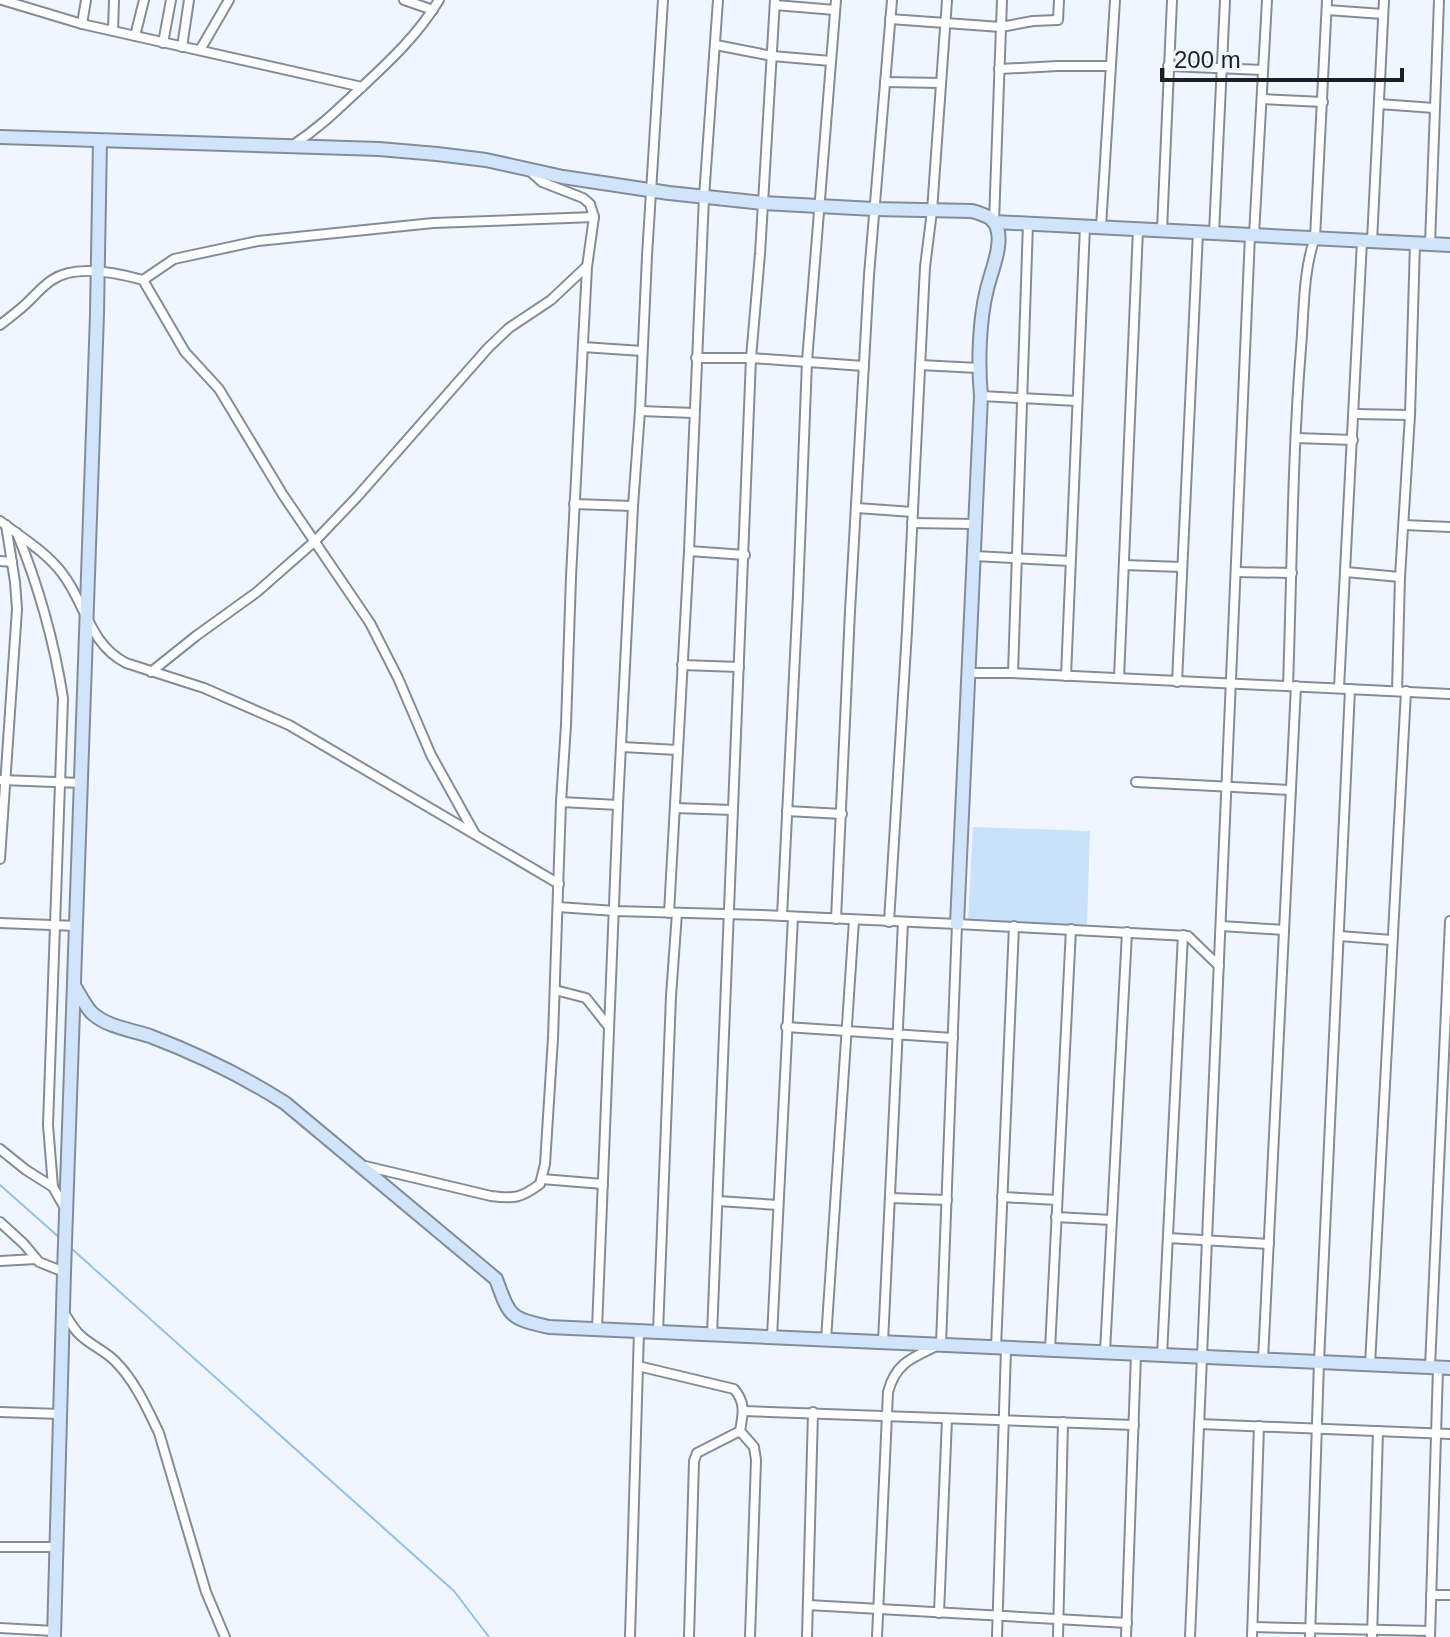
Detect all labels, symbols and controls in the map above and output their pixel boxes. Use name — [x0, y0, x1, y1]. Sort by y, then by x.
scale bar — [1162, 32, 1402, 82]
text: 200 m — [1174, 46, 1241, 73]

